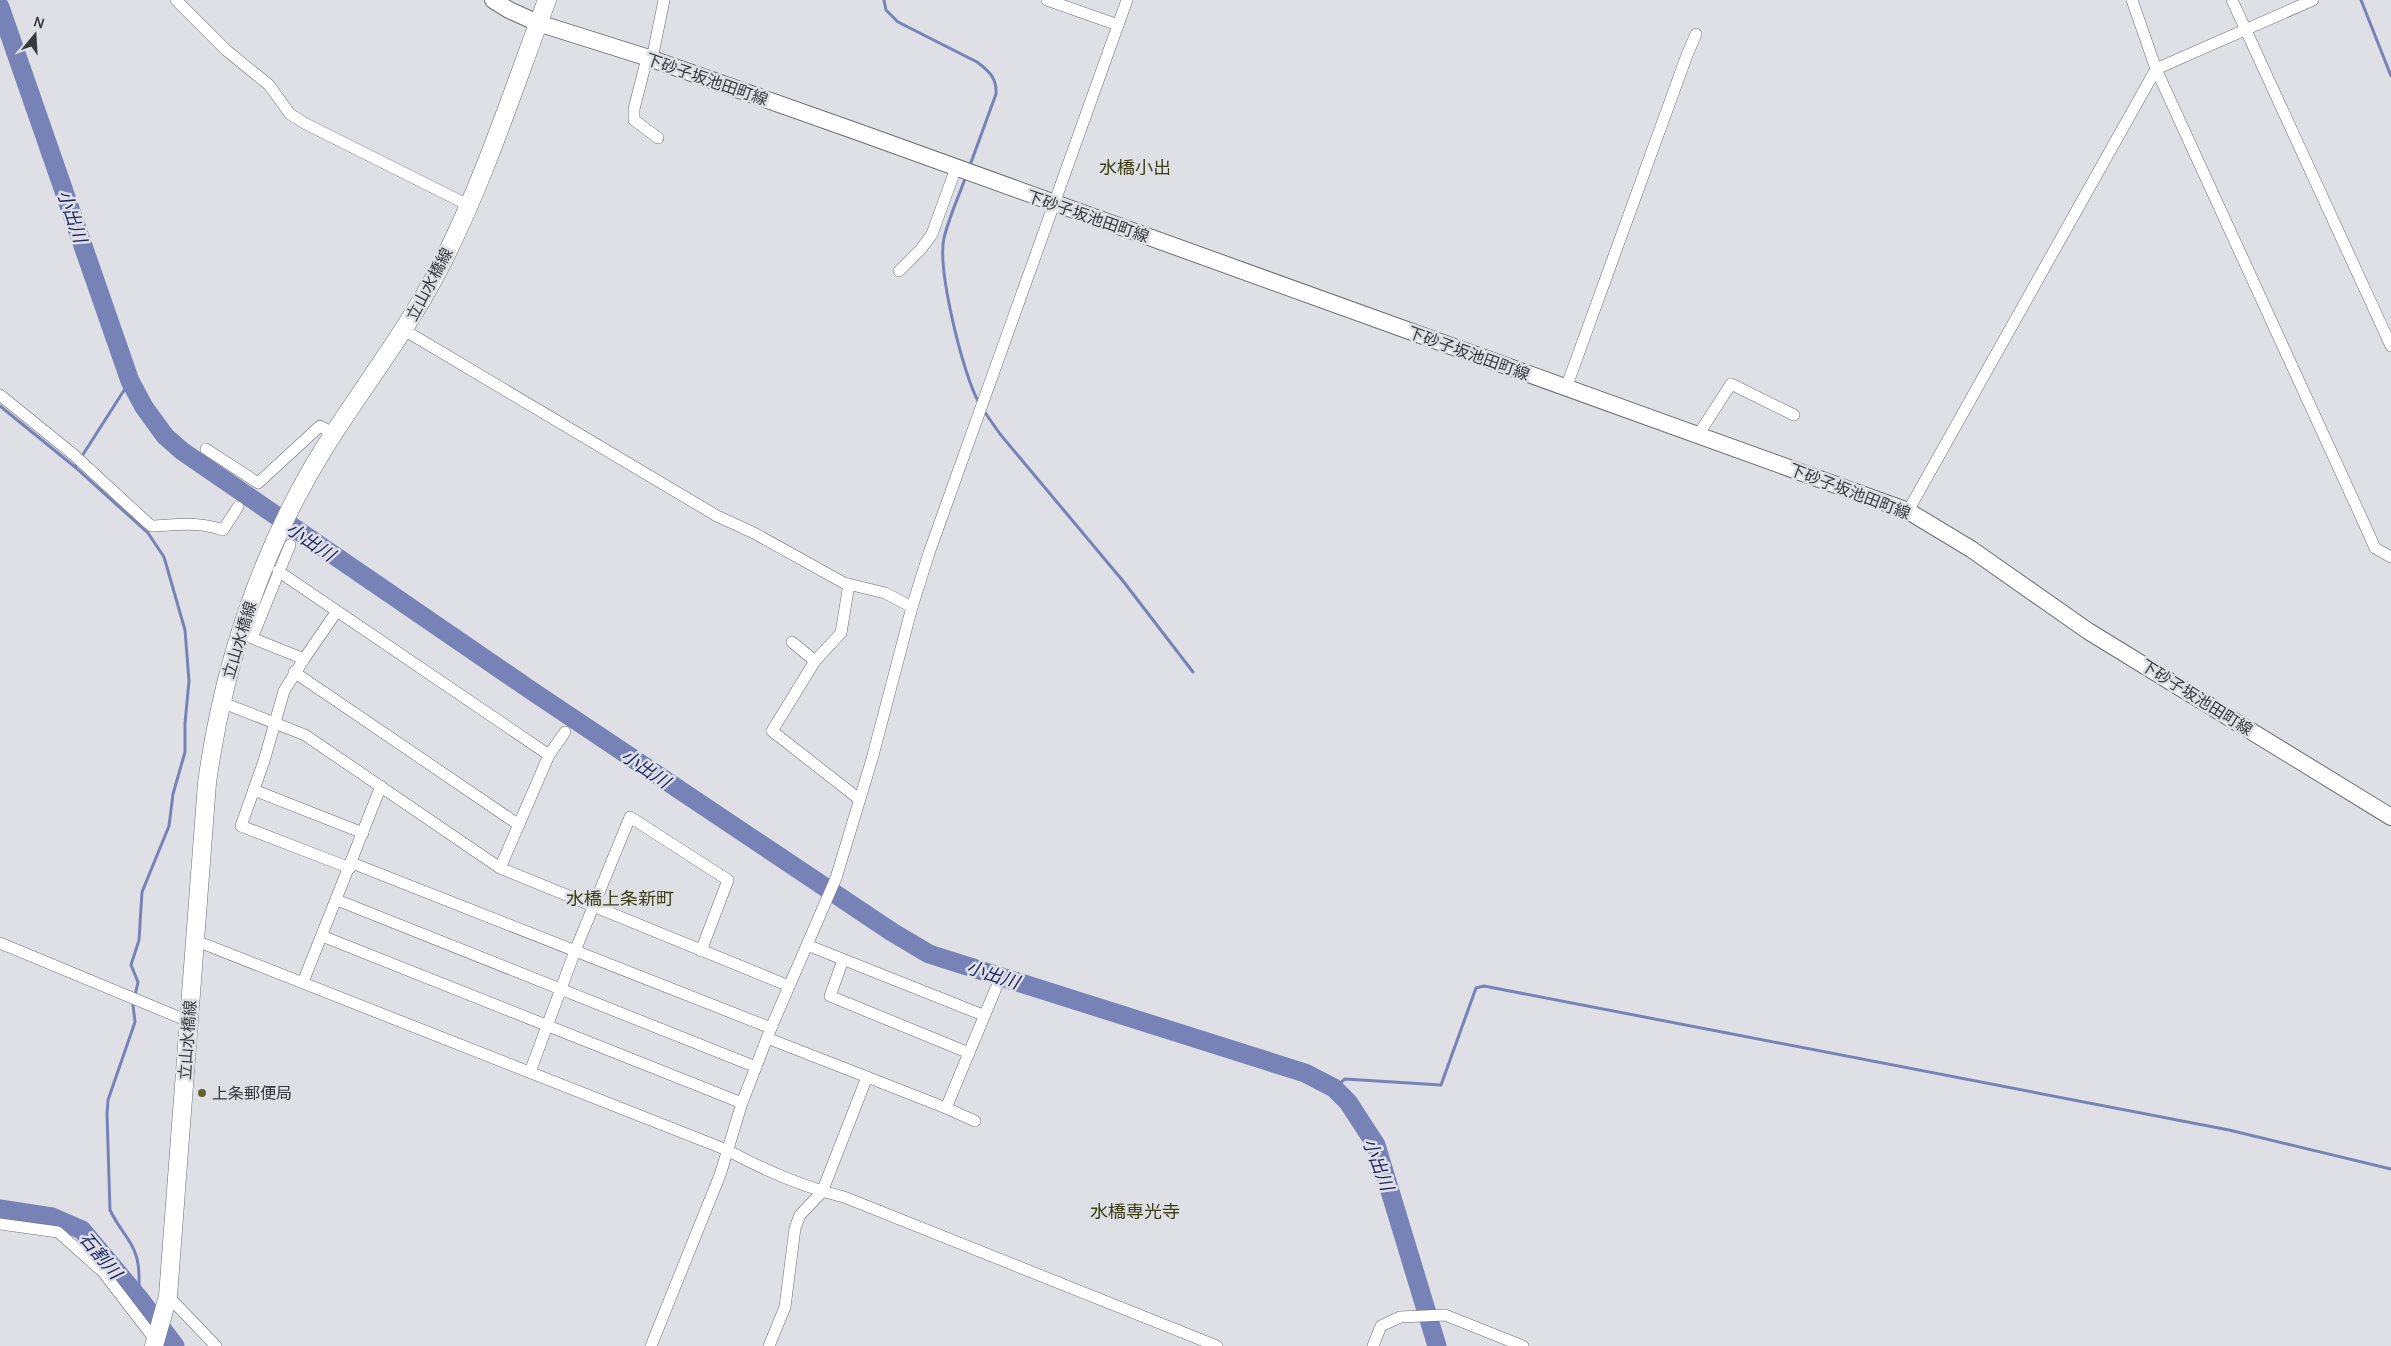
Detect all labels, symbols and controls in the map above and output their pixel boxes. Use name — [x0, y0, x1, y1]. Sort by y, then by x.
north arrow — [10, 10, 60, 60]
text: N — [31, 12, 47, 33]
street label: 下砂子坂池田町線 — [643, 48, 771, 110]
district label: 水橋小出 — [1099, 155, 1171, 179]
street label: 下砂子坂池田町線 — [1024, 185, 1152, 247]
water label: 小出川 — [53, 187, 94, 247]
street label: 立山水橋線 — [401, 244, 457, 324]
street label: 下砂子坂池田町線 — [1405, 321, 1533, 385]
street label: 下砂子坂池田町線 — [1786, 458, 1914, 524]
water label: 小出川 — [282, 516, 342, 567]
street label: 立山水橋線 — [217, 599, 261, 681]
street label: 下砂子坂池田町線 — [2137, 654, 2257, 740]
water label: 小出川 — [617, 743, 677, 794]
district label: 水橋上条新町 — [566, 886, 674, 910]
water label: 小出川 — [964, 954, 1024, 994]
street label: 立山水橋線 — [173, 999, 201, 1081]
place label: 上条郵便局 — [212, 1082, 292, 1104]
marker: 上条郵便局 — [196, 1087, 208, 1099]
water label: 小出川 — [1358, 1134, 1401, 1195]
district label: 水橋専光寺 — [1090, 1199, 1180, 1223]
water label: 石割川 — [74, 1227, 129, 1285]

